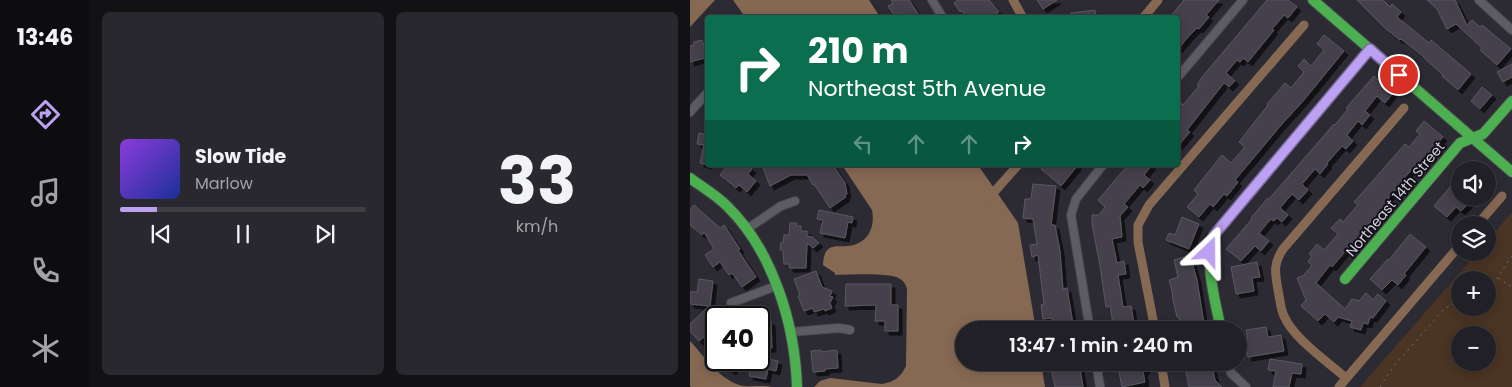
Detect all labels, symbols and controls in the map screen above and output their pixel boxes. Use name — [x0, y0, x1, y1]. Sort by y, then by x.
text: 13:46 — [17, 22, 73, 53]
text: 210 m — [808, 26, 908, 75]
icon: right — [725, 35, 790, 100]
pin — [1378, 54, 1420, 96]
icon: arrive — [1385, 61, 1413, 89]
text: Northeast 5th Avenue — [808, 73, 1046, 104]
icon: directions — [28, 97, 63, 132]
icon: left — [849, 130, 877, 158]
icon: ahead — [902, 130, 930, 158]
icon: ahead — [955, 130, 983, 158]
icon: right — [1008, 130, 1036, 158]
text: 33 — [498, 136, 576, 227]
street label: Northeast 14th Street — [1341, 137, 1449, 261]
text: Slow Tide — [195, 143, 286, 170]
map controls — [1451, 161, 1496, 371]
button: sound — [1451, 161, 1496, 206]
text: Marlow — [195, 172, 253, 195]
icon: music — [28, 175, 63, 210]
text: km/h — [516, 215, 558, 238]
button: layers — [1451, 216, 1496, 261]
icon: previous — [147, 220, 175, 248]
icon: pause — [229, 220, 257, 248]
icon: next — [311, 220, 339, 248]
position arrow — [1182, 225, 1234, 277]
icon: phone — [28, 253, 63, 288]
button: + — [1451, 271, 1496, 316]
speed limit sign: 40 — [705, 306, 770, 371]
button: − — [1451, 326, 1496, 371]
icon: climate — [28, 331, 63, 366]
text: 13:47 · 1 min · 240 m — [1009, 332, 1193, 359]

